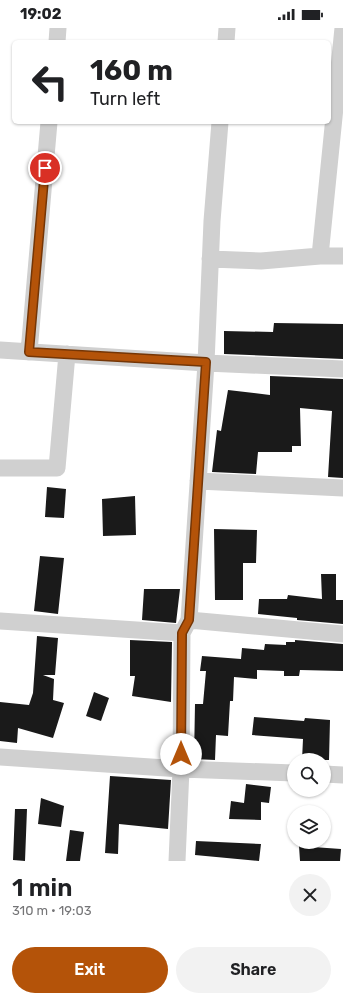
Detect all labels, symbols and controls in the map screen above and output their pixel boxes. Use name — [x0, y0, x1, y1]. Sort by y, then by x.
text: 19:02 — [20, 5, 61, 23]
text: 160 m — [90, 54, 173, 87]
icon: left — [24, 56, 76, 108]
text: Turn left — [90, 88, 160, 110]
pin — [28, 151, 62, 185]
icon: arrive — [34, 157, 56, 179]
position arrow — [160, 733, 202, 775]
map controls — [287, 753, 331, 849]
button: search — [287, 753, 331, 797]
button: layers — [287, 805, 331, 849]
text: 1 min — [12, 874, 72, 902]
button: close — [289, 874, 331, 916]
text: 310 m · 19:03 — [12, 903, 91, 918]
button: Exit — [12, 947, 168, 993]
button: Share — [176, 947, 331, 993]

